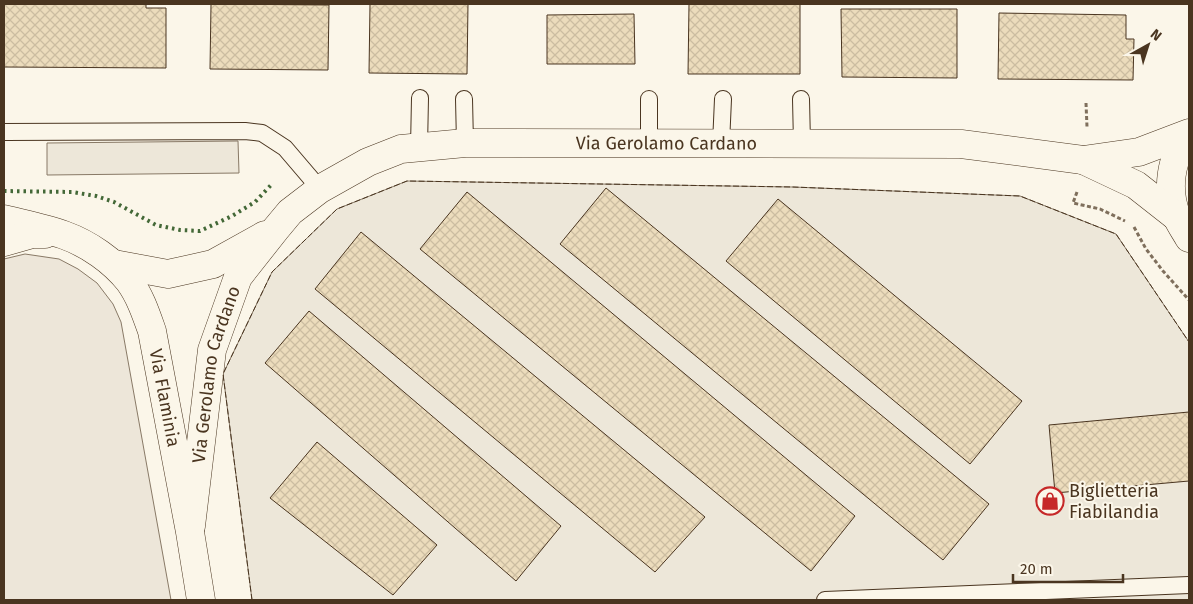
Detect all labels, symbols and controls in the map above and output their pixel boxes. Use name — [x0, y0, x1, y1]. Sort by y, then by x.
north arrow — [1123, 20, 1173, 70]
text: N — [1147, 26, 1165, 45]
street label: Via Gerolamo Cardano — [576, 132, 757, 155]
street label: Via Gerolamo Cardano — [188, 283, 245, 464]
street label: Via Flaminia — [145, 347, 185, 449]
place label: Biglietteria Fiabilandia — [1069, 480, 1159, 523]
shop icon: Biglietteria Fiabilandia — [1035, 486, 1065, 516]
scale bar — [1013, 552, 1123, 584]
text: 20 m — [1020, 560, 1053, 578]

